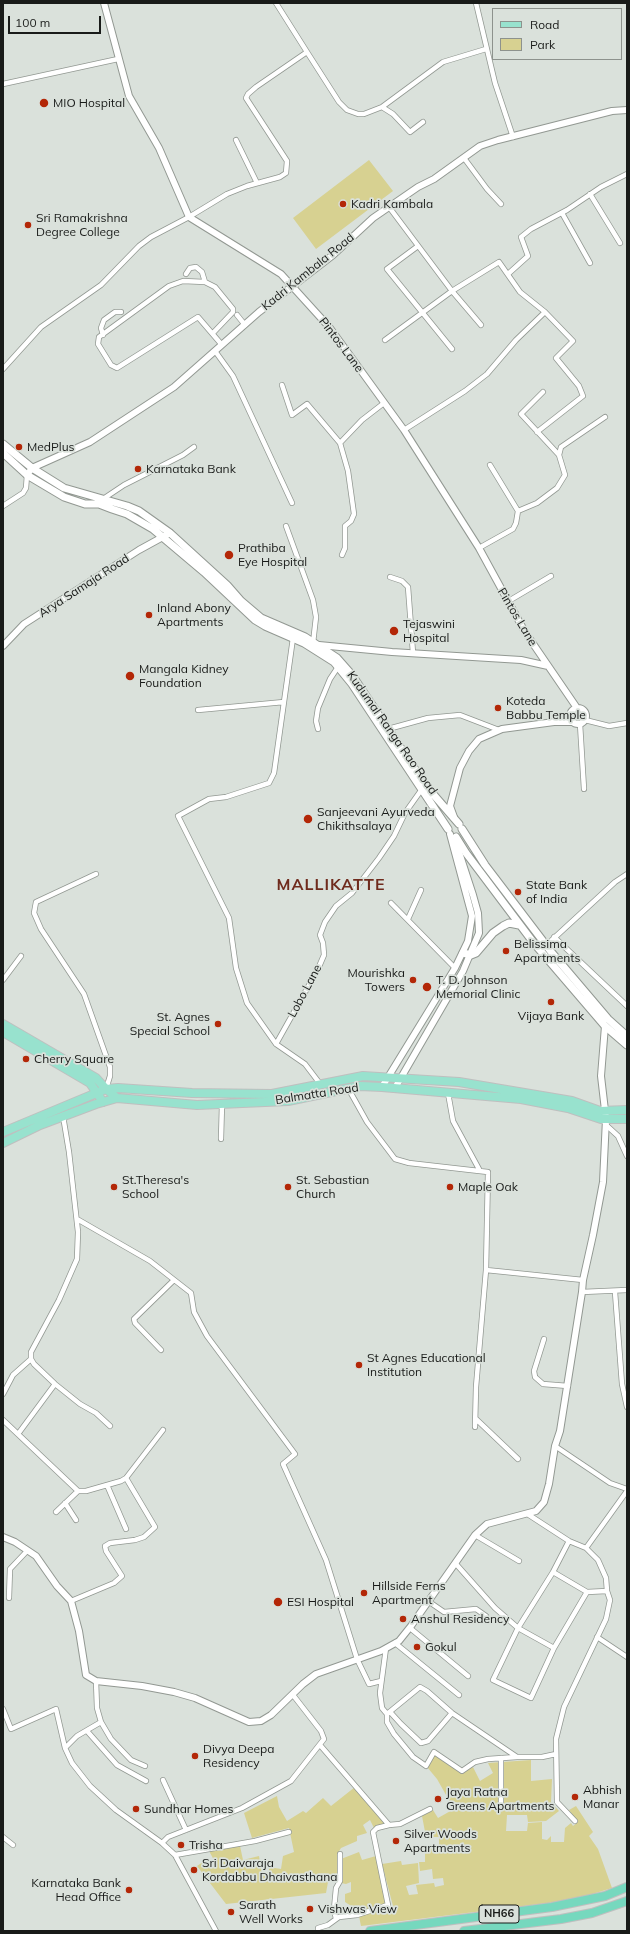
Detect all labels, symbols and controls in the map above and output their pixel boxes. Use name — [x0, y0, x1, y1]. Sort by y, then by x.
scale bar — [10, 8, 103, 34]
legend — [492, 8, 622, 60]
text: 100 m — [15, 15, 50, 30]
text: Road — [530, 17, 559, 32]
text: Park — [530, 37, 555, 52]
place label: MIO Hospital — [53, 96, 125, 110]
marker: MIO Hospital — [38, 97, 50, 109]
place label: Kadri Kambala — [351, 197, 433, 211]
marker: Kadri Kambala — [338, 199, 348, 209]
place label: Sri Ramakrishna Degree College — [36, 211, 128, 239]
marker: Sri Ramakrishna Degree College — [23, 220, 33, 230]
street label: Kadri Kambala Road — [259, 230, 357, 314]
street label: Pintos Lane — [316, 315, 366, 375]
place label: MedPlus — [27, 440, 75, 454]
marker: MedPlus — [14, 442, 24, 452]
place label: Karnataka Bank — [146, 462, 236, 476]
marker: Karnataka Bank — [133, 464, 143, 474]
place label: Prathiba Eye Hospital — [238, 541, 307, 569]
marker: Prathiba Eye Hospital — [223, 549, 235, 561]
street label: Arya Samaja Road — [36, 551, 132, 621]
street label: Pintos Lane — [494, 585, 540, 649]
place label: Inland Abony Apartments — [157, 601, 231, 629]
marker: Inland Abony Apartments — [144, 610, 154, 620]
place label: Tejaswini Hospital — [403, 617, 455, 645]
marker: Tejaswini Hospital — [388, 625, 400, 637]
place label: Mangala Kidney Foundation — [139, 662, 229, 690]
street label: Kudumal Ranga Rao Road — [344, 669, 440, 797]
marker: Mangala Kidney Foundation — [124, 670, 136, 682]
place label: Koteda Babbu Temple — [506, 694, 586, 722]
marker: Koteda Babbu Temple — [493, 703, 503, 713]
place label: Sanjeevani Ayurveda Chikithsalaya — [317, 805, 435, 833]
marker: Sanjeevani Ayurveda Chikithsalaya — [302, 813, 314, 825]
district label: MALLIKATTE — [277, 875, 385, 895]
place label: State Bank of India — [526, 878, 587, 906]
marker: State Bank of India — [513, 887, 523, 897]
place label: Belissima Apartments — [514, 937, 580, 965]
marker: Belissima Apartments — [501, 946, 511, 956]
street label: Lobo Lane — [285, 962, 325, 1020]
place label: Mourishka Towers — [347, 966, 405, 994]
place label: T. D. Johnson Memorial Clinic — [436, 973, 520, 1001]
marker: Mourishka Towers — [408, 975, 418, 985]
marker: T. D. Johnson Memorial Clinic — [421, 981, 433, 993]
marker: Vijaya Bank — [546, 997, 556, 1007]
place label: Vijaya Bank — [518, 1009, 584, 1023]
place label: St. Agnes Special School — [130, 1010, 210, 1038]
marker: St. Agnes Special School — [213, 1019, 223, 1029]
place label: Cherry Square — [34, 1052, 114, 1066]
marker: Cherry Square — [21, 1054, 31, 1064]
street label: Balmatta Road — [274, 1080, 360, 1108]
place label: St.Theresa's School — [122, 1173, 189, 1201]
place label: St. Sebastian Church — [296, 1173, 369, 1201]
place label: Maple Oak — [458, 1180, 518, 1194]
marker: St.Theresa's School — [109, 1182, 119, 1192]
marker: St. Sebastian Church — [283, 1182, 293, 1192]
marker: Maple Oak — [445, 1182, 455, 1192]
place label: St Agnes Educational Institution — [367, 1351, 486, 1379]
marker: St Agnes Educational Institution — [354, 1360, 364, 1370]
place label: Hillside Ferns Apartment — [372, 1579, 446, 1607]
marker: Hillside Ferns Apartment — [359, 1588, 369, 1598]
place label: ESI Hospital — [287, 1595, 354, 1609]
marker: ESI Hospital — [272, 1596, 284, 1608]
place label: Anshul Residency — [411, 1612, 509, 1626]
marker: Anshul Residency — [398, 1614, 408, 1624]
place label: Gokul — [425, 1640, 457, 1654]
marker: Gokul — [412, 1642, 422, 1652]
place label: Divya Deepa Residency — [203, 1742, 274, 1770]
marker: Divya Deepa Residency — [190, 1751, 200, 1761]
place label: Abhish Manar — [583, 1783, 622, 1811]
place label: Jaya Ratna Greens Apartments — [446, 1785, 555, 1813]
marker: Abhish Manar — [570, 1792, 580, 1802]
marker: Jaya Ratna Greens Apartments — [433, 1794, 443, 1804]
place label: Sundhar Homes — [144, 1802, 233, 1816]
marker: Sundhar Homes — [131, 1804, 141, 1814]
place label: Silver Woods Apartments — [404, 1827, 477, 1855]
marker: Silver Woods Apartments — [391, 1836, 401, 1846]
place label: Trisha — [189, 1838, 223, 1852]
marker: Trisha — [176, 1840, 186, 1850]
place label: Sri Daivaraja Kordabbu Dhaivasthana — [202, 1856, 338, 1884]
marker: Sri Daivaraja Kordabbu Dhaivasthana — [189, 1865, 199, 1875]
place label: Karnataka Bank Head Office — [31, 1876, 121, 1904]
marker: Karnataka Bank Head Office — [124, 1885, 134, 1895]
place label: Sarath Well Works — [239, 1898, 303, 1926]
place label: Vishwas View — [318, 1902, 397, 1916]
marker: Vishwas View — [305, 1904, 315, 1914]
road number: NH66 — [479, 1905, 519, 1923]
marker: Sarath Well Works — [226, 1907, 236, 1917]

